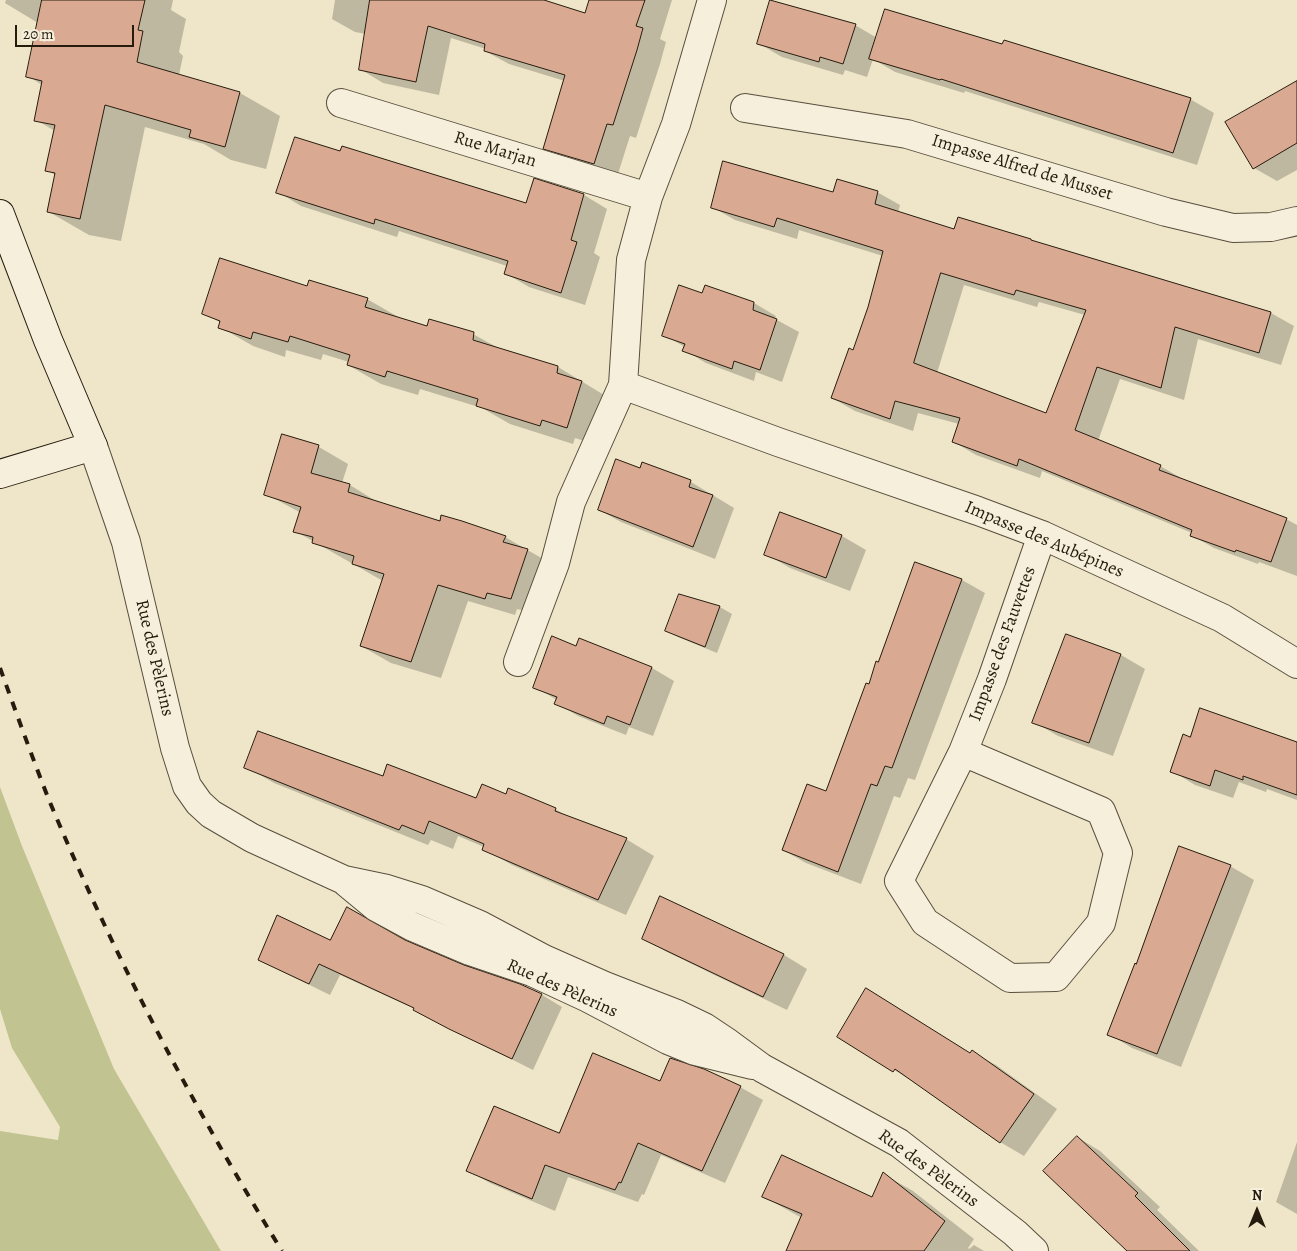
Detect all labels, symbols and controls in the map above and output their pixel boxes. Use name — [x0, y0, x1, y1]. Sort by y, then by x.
scale bar — [18, 15, 136, 47]
text: 20 m — [23, 24, 54, 44]
street label: Rue Marjan — [451, 127, 539, 173]
street label: Impasse Alfred de Musset — [929, 130, 1115, 206]
street label: Impasse des Aubépines — [961, 497, 1127, 583]
street label: Impasse des Fauvettes — [965, 564, 1041, 724]
street label: Rue des Pèlerins — [130, 598, 178, 718]
street label: Rue des Pèlerins — [503, 955, 621, 1023]
street label: Rue des Pèlerins — [873, 1125, 983, 1213]
north arrow — [1232, 1186, 1282, 1236]
text: N — [1252, 1186, 1262, 1205]

